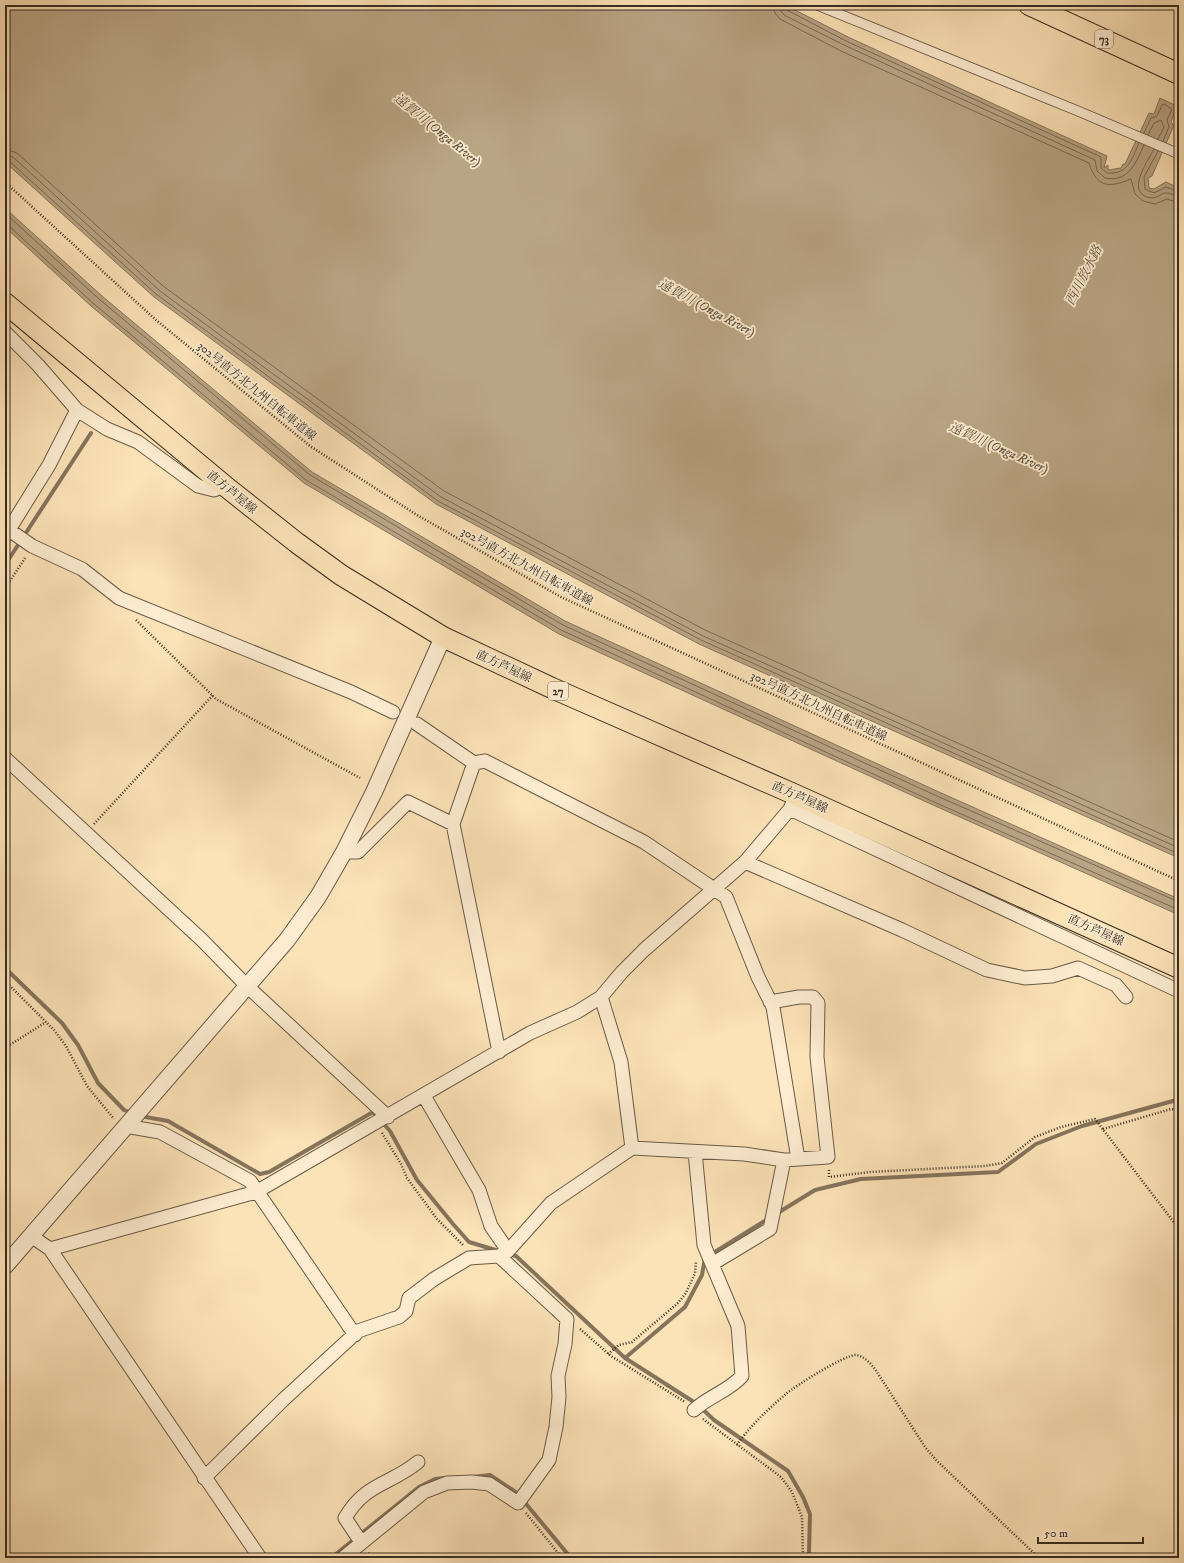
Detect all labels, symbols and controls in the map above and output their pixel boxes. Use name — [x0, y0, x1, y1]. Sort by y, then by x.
road number: 73 — [1095, 30, 1113, 48]
water label: 遠賀川 (Onga River) — [391, 90, 485, 170]
water label: 西川放水路 — [1062, 242, 1106, 308]
water label: 遠賀川 (Onga River) — [656, 276, 758, 340]
street label: 302号直方北九州自転車道線 — [194, 339, 319, 444]
water label: 遠賀川 (Onga River) — [946, 419, 1051, 477]
street label: 直方芦屋線 — [204, 468, 260, 517]
street label: 302号直方北九州自転車道線 — [458, 524, 595, 609]
street label: 直方芦屋線 — [473, 647, 534, 686]
street label: 302号直方北九州自転車道線 — [748, 668, 889, 745]
road number: 27 — [548, 682, 568, 700]
street label: 直方芦屋線 — [769, 778, 830, 817]
street label: 直方芦屋線 — [1065, 911, 1126, 950]
scale bar — [1038, 1519, 1143, 1545]
text: 50 m — [1044, 1526, 1068, 1541]

